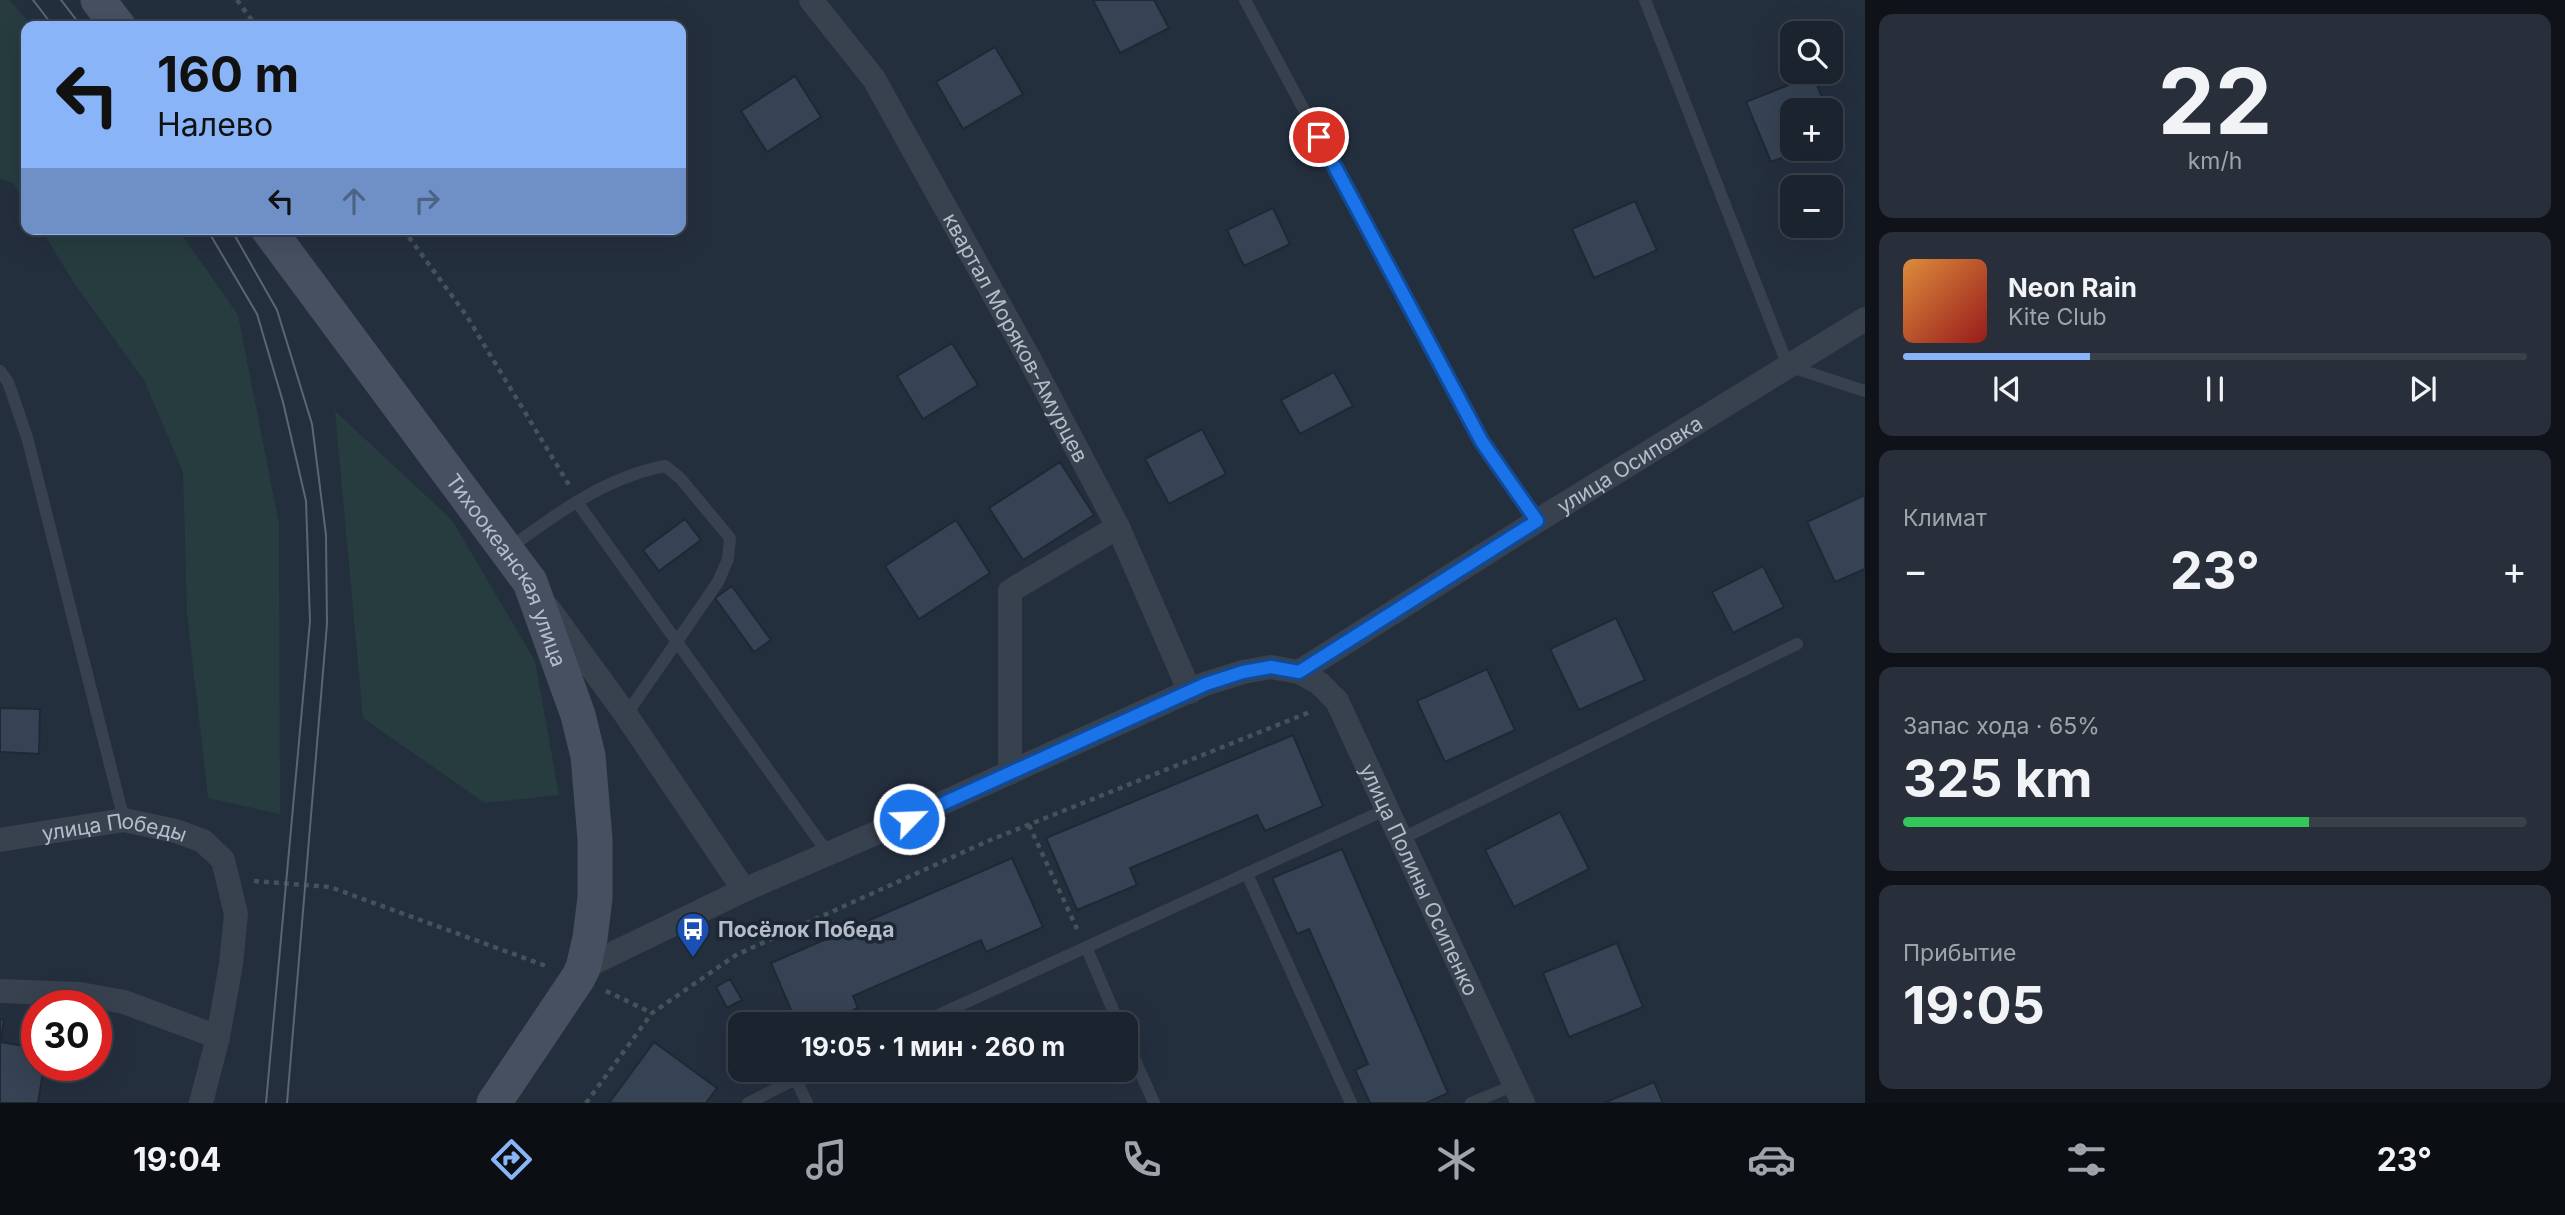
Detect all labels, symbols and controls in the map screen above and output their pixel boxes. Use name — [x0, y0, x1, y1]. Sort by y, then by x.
map controls — [1780, 21, 1843, 238]
button: search — [1780, 21, 1843, 84]
text: 160 m — [157, 45, 299, 104]
text: 22 — [2158, 46, 2272, 156]
icon: left — [42, 49, 133, 140]
button: + — [1780, 98, 1843, 161]
text: Налево — [157, 105, 273, 144]
pin — [1289, 107, 1349, 167]
icon: arrive — [1300, 118, 1338, 156]
text: km/h — [2188, 147, 2242, 175]
button: − — [1780, 175, 1843, 238]
icon: left — [262, 182, 300, 220]
icon: ahead — [335, 182, 373, 220]
icon: right — [408, 182, 446, 220]
street label: квартал Моряков-Амурцев — [938, 208, 1094, 466]
text: Neon Rain — [2008, 272, 2137, 303]
text: Kite Club — [2008, 303, 2107, 331]
icon: previous — [1988, 370, 2026, 408]
icon: pause — [2196, 370, 2234, 408]
icon: next — [2404, 370, 2442, 408]
street label: улица Осиповка — [1552, 410, 1707, 518]
street label: Тихоокеанская улица — [441, 468, 572, 670]
text: Климат — [1903, 504, 1987, 532]
text: 23° — [2170, 539, 2260, 602]
text: − — [1903, 547, 1928, 593]
text: + — [2502, 547, 2527, 593]
text: Запас хода · 65% — [1903, 712, 2100, 740]
text: 325 km — [1903, 747, 2093, 810]
street label: улица Полины Осипенко — [1355, 759, 1484, 1000]
position arrow — [872, 782, 946, 856]
street label: улица Победы — [40, 807, 191, 846]
bus stop icon: Посёлок Победа — [674, 910, 712, 959]
place label: Посёлок Победа — [718, 917, 894, 942]
text: Прибытие — [1903, 939, 2016, 967]
text: 19:05 — [1903, 974, 2045, 1037]
speed limit sign: 30 — [21, 990, 112, 1081]
text: 19:05 · 1 мин · 260 m — [801, 1031, 1065, 1062]
icon: directions — [487, 1135, 536, 1184]
icon: music — [802, 1135, 851, 1184]
icon: phone — [1117, 1135, 1166, 1184]
icon: climate — [1432, 1135, 1481, 1184]
icon: car — [1747, 1135, 1796, 1184]
icon: filters — [2062, 1135, 2111, 1184]
text: 19:04 — [133, 1140, 221, 1179]
text: 23° — [2377, 1140, 2432, 1179]

